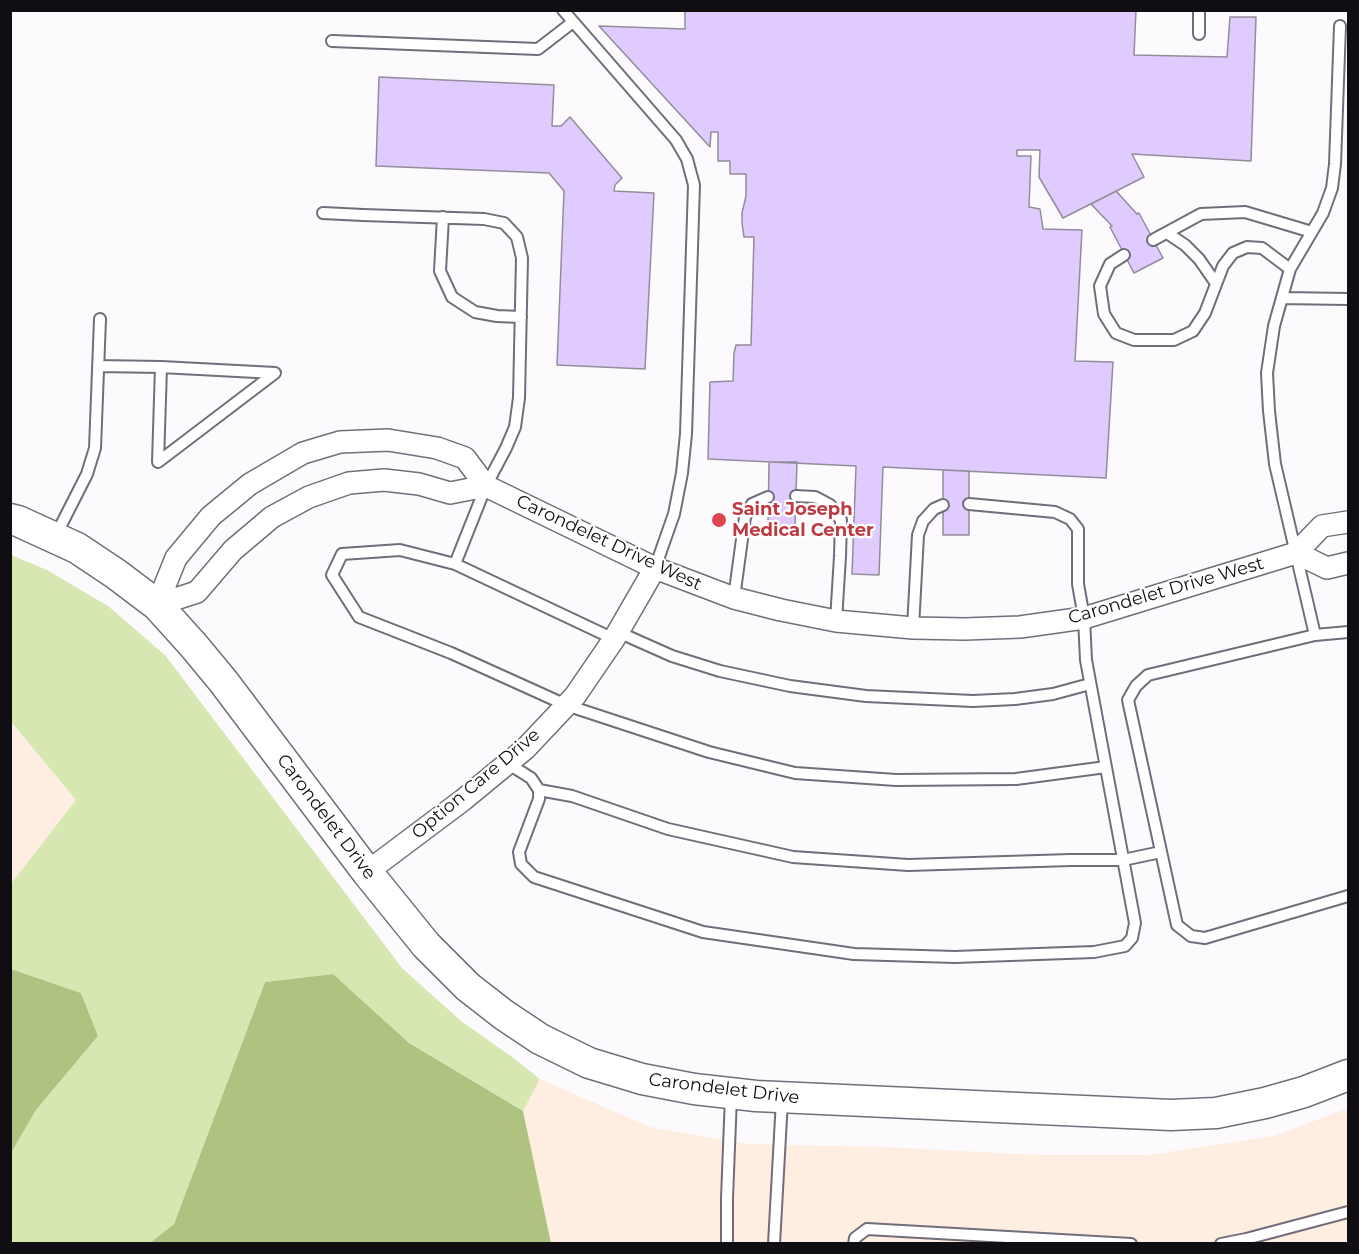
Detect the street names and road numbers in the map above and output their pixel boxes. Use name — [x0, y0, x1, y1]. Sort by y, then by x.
street label: Carondelet Drive West — [513, 490, 705, 596]
street label: Carondelet Drive West — [1066, 553, 1266, 629]
street label: Option Care Drive — [408, 724, 544, 844]
street label: Carondelet Drive — [272, 750, 380, 884]
street label: Carondelet Drive — [647, 1069, 801, 1109]

